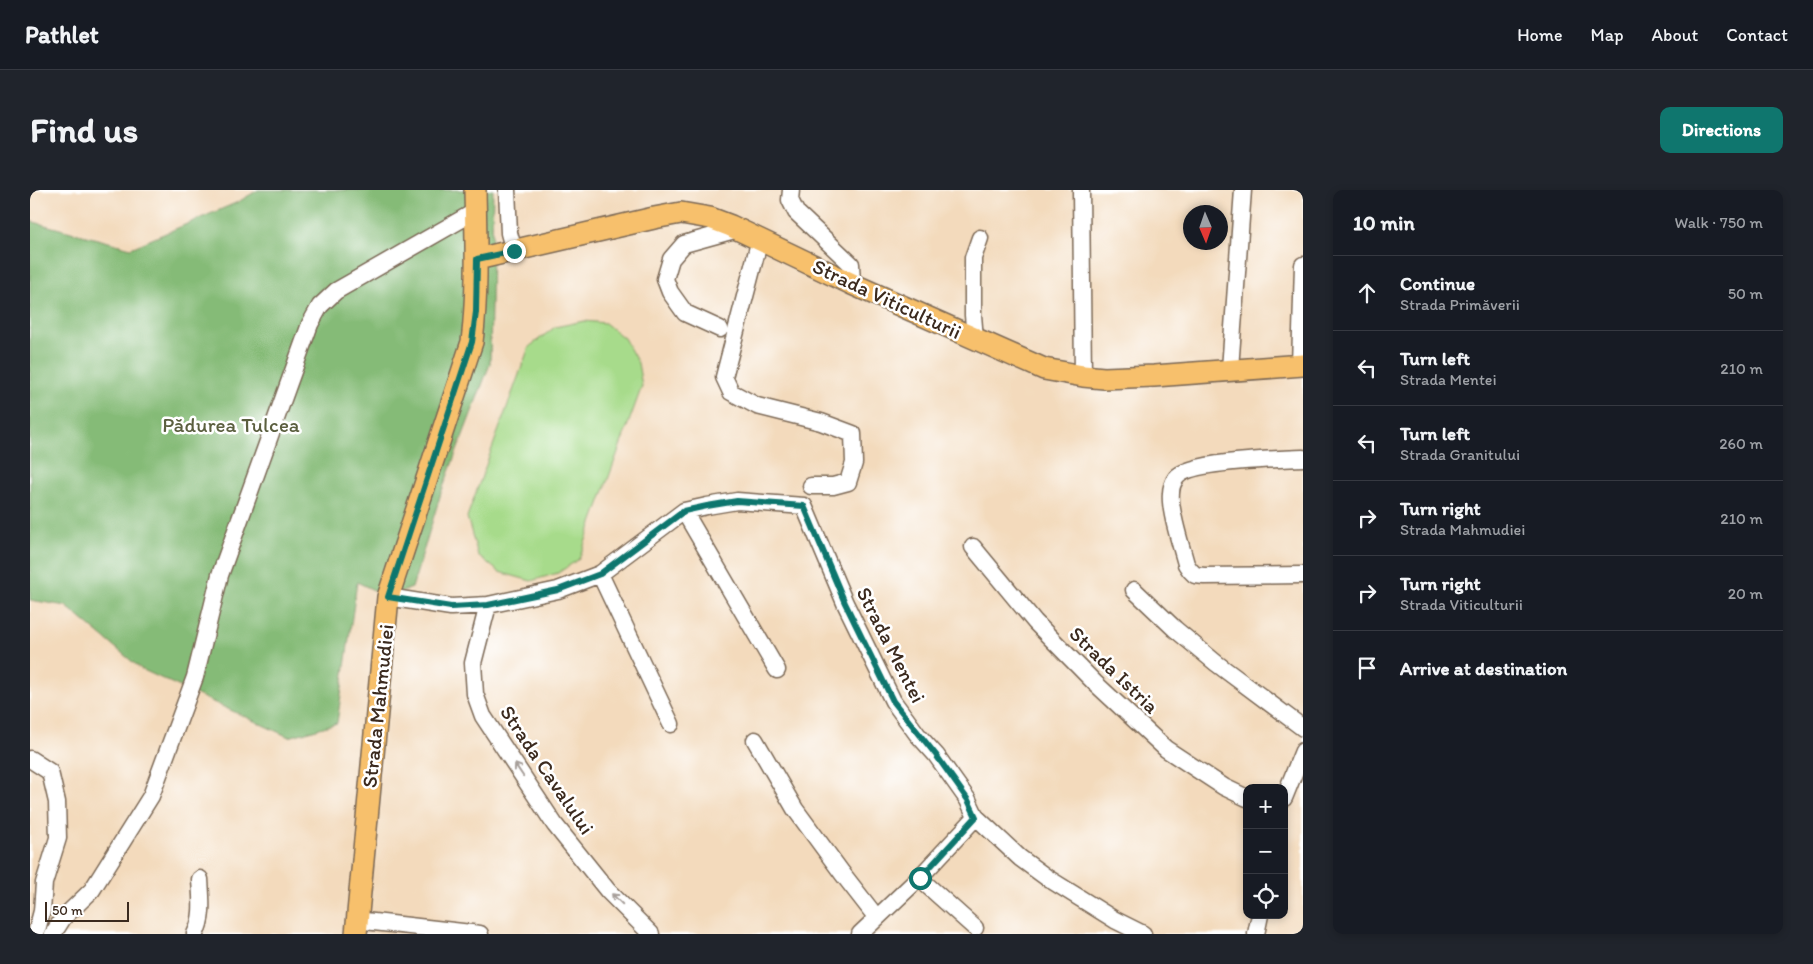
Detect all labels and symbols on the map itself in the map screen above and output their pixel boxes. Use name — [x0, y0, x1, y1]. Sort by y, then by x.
north arrow — [1183, 205, 1228, 250]
route end — [503, 240, 526, 263]
street label: Strada Viticulturii — [809, 253, 966, 344]
park label: Pădurea Tulcea — [162, 412, 300, 437]
street label: Strada Mentei — [852, 583, 931, 707]
street label: Strada Istria — [1064, 621, 1164, 719]
street label: Strada Mahmudiei — [356, 623, 399, 789]
street label: Strada Cavalului — [495, 700, 600, 839]
one-way arrow — [513, 763, 524, 777]
route start — [909, 867, 932, 890]
one-way arrow — [611, 893, 623, 906]
scale bar — [45, 899, 129, 922]

